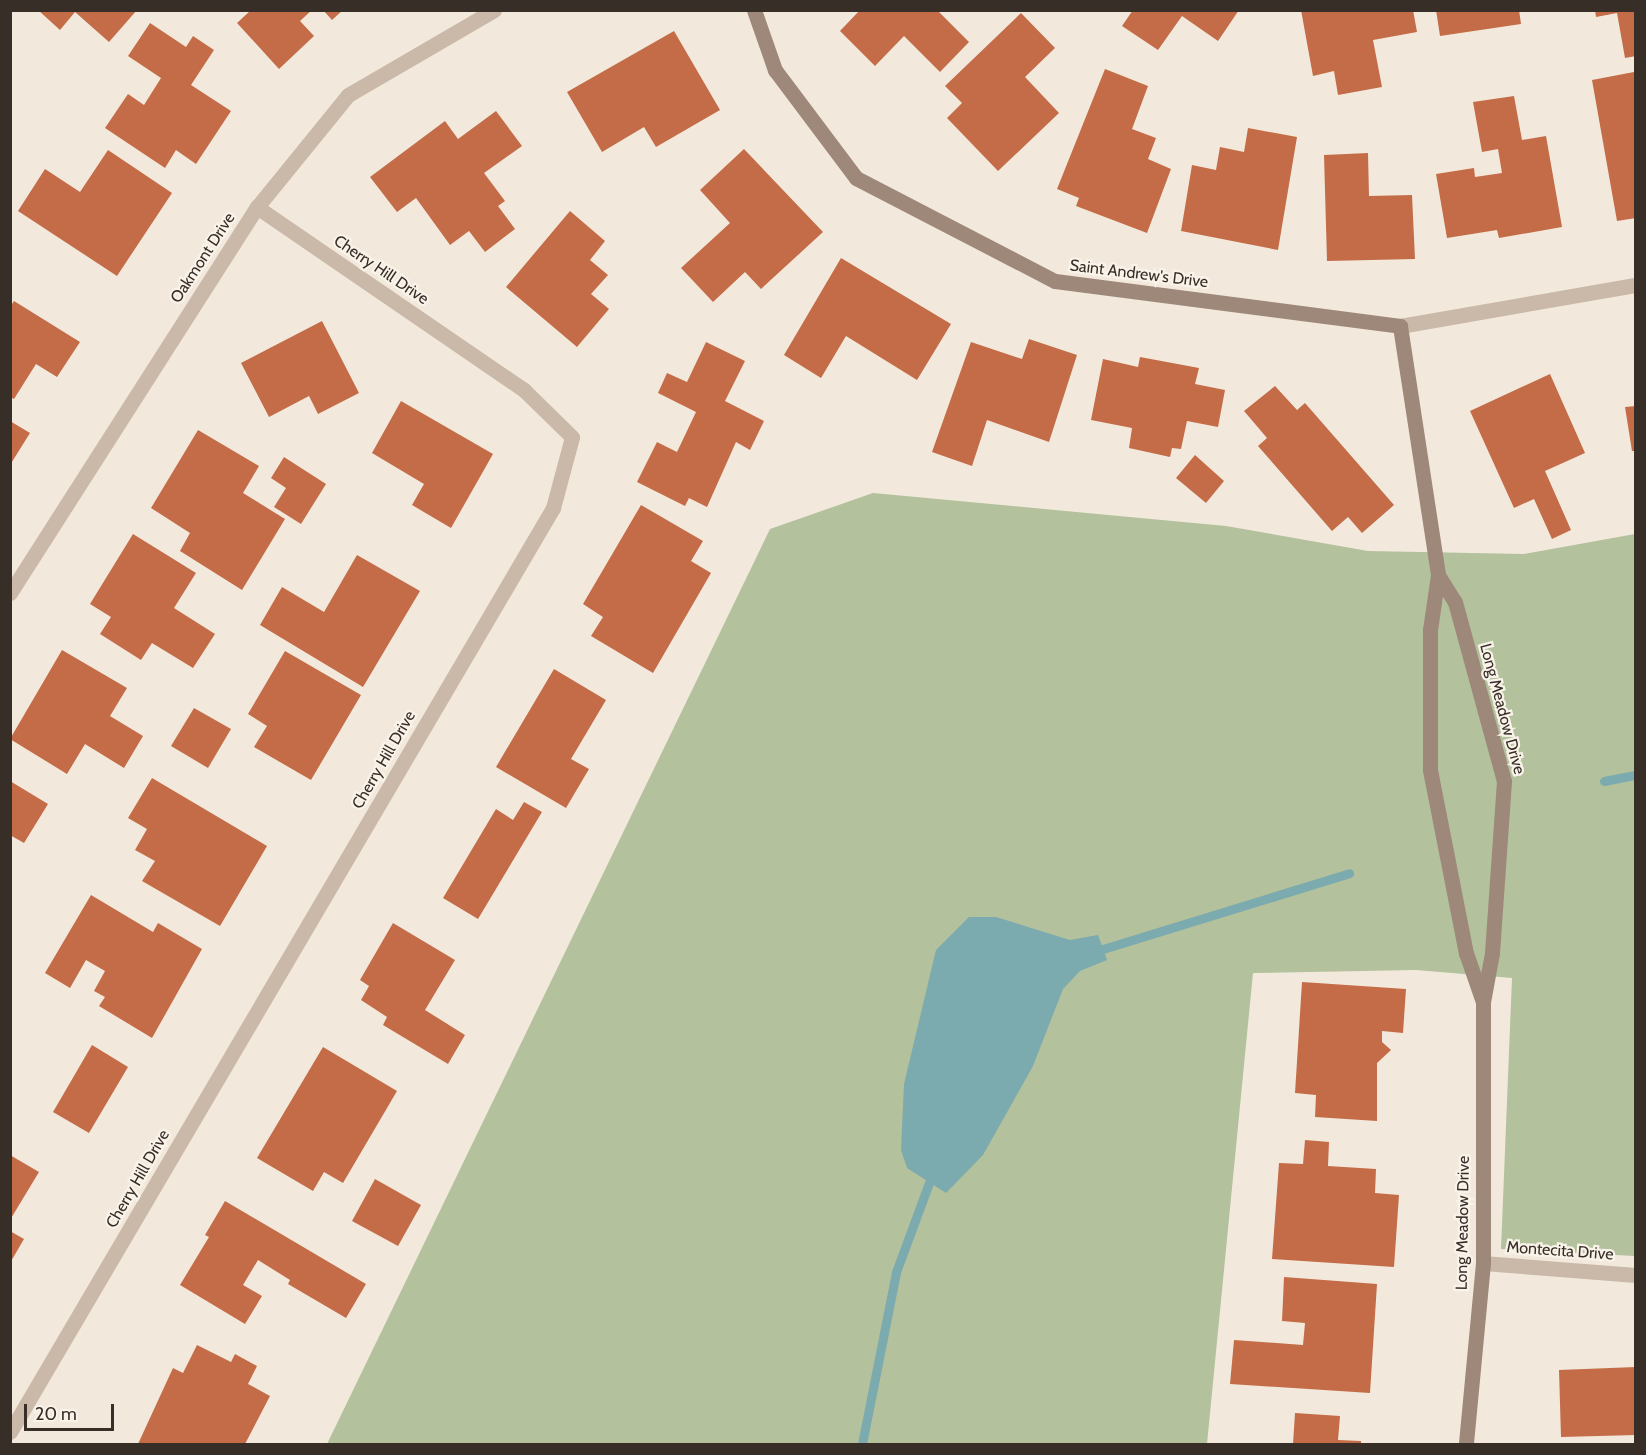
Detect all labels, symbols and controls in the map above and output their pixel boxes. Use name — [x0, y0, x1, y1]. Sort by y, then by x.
street label: Oakmont Drive — [167, 209, 239, 307]
street label: Cherry Hill Drive — [330, 231, 432, 309]
street label: Saint Andrew's Drive — [1069, 256, 1209, 292]
street label: Long Meadow Drive — [1475, 642, 1529, 776]
street label: Cherry Hill Drive — [348, 708, 420, 812]
street label: Cherry Hill Drive — [102, 1127, 174, 1231]
street label: Long Meadow Drive — [1452, 1156, 1474, 1290]
street label: Montecita Drive — [1506, 1238, 1614, 1264]
scale bar — [27, 1392, 117, 1430]
text: 20 m — [35, 1403, 77, 1425]

